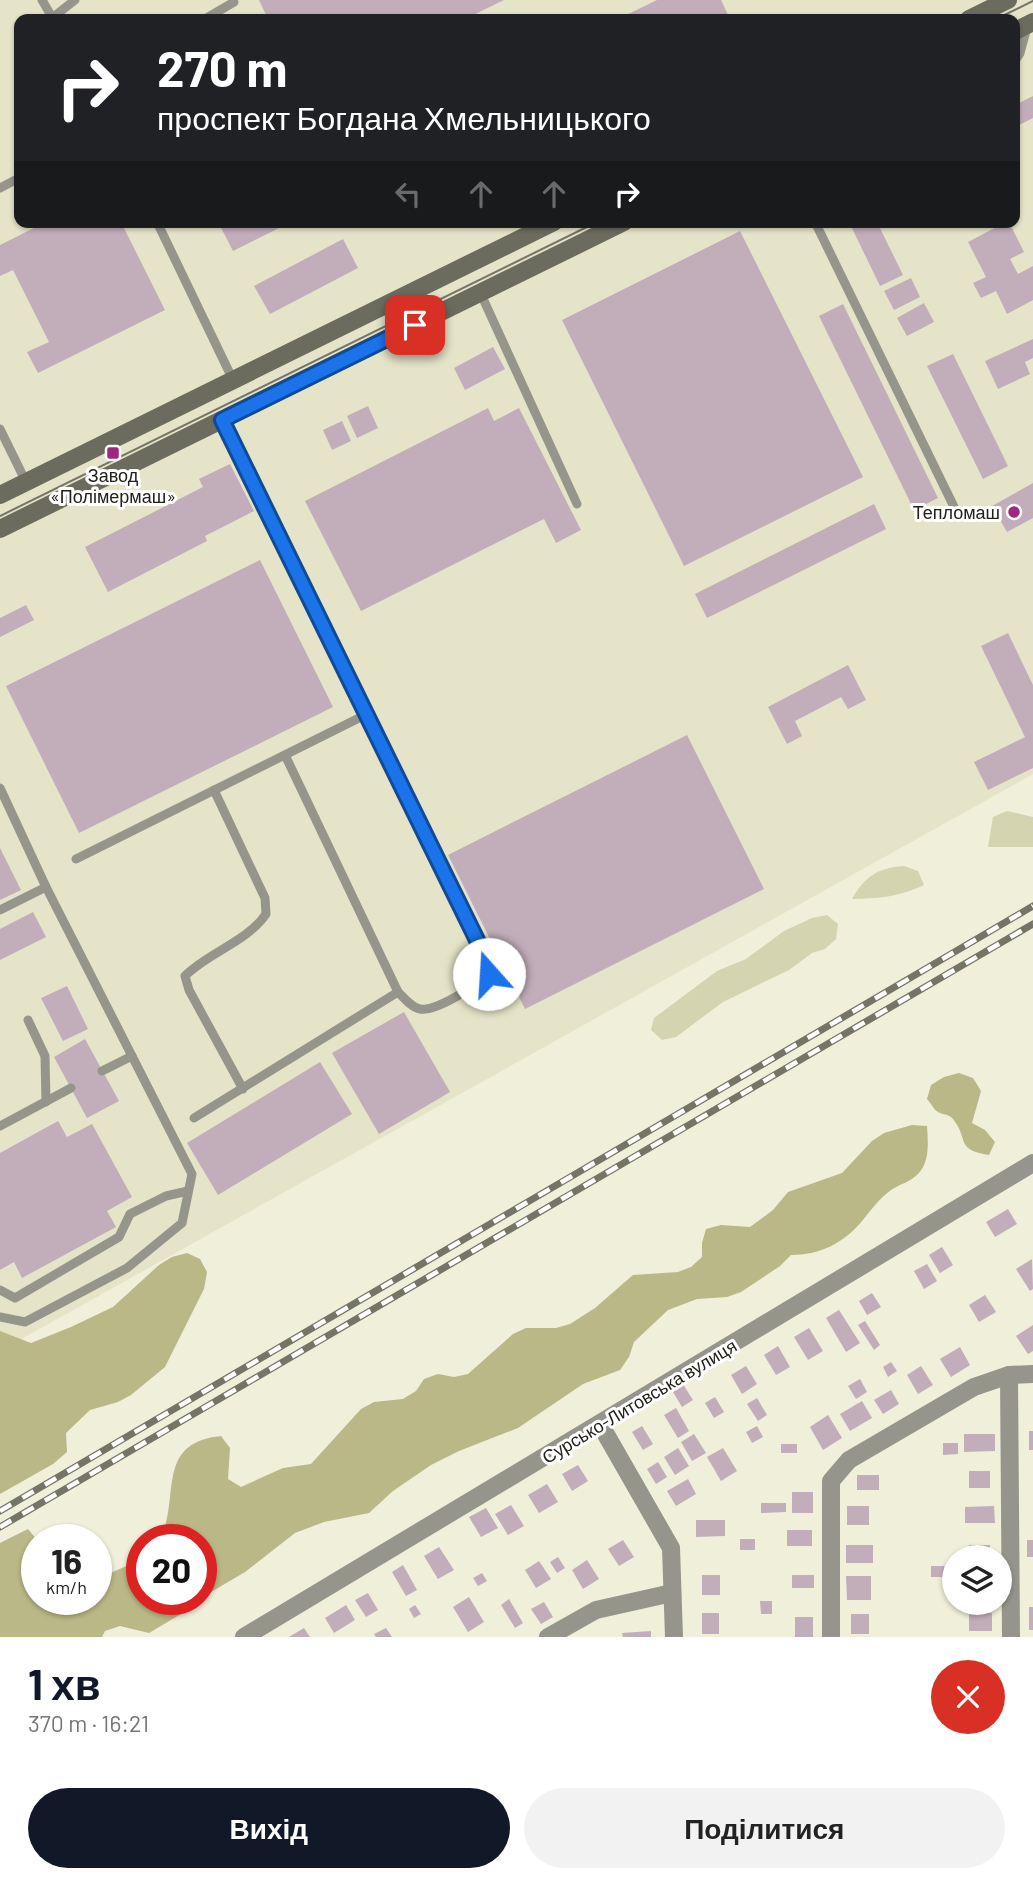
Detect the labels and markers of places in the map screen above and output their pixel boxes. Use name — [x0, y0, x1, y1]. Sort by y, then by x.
pin — [385, 295, 445, 355]
marker: Завод «Полімермаш» — [105, 445, 121, 461]
place label: Завод «Полімермаш» — [50, 464, 176, 507]
place label: Тепломаш — [913, 501, 1000, 523]
marker: Тепломаш — [1006, 504, 1022, 520]

